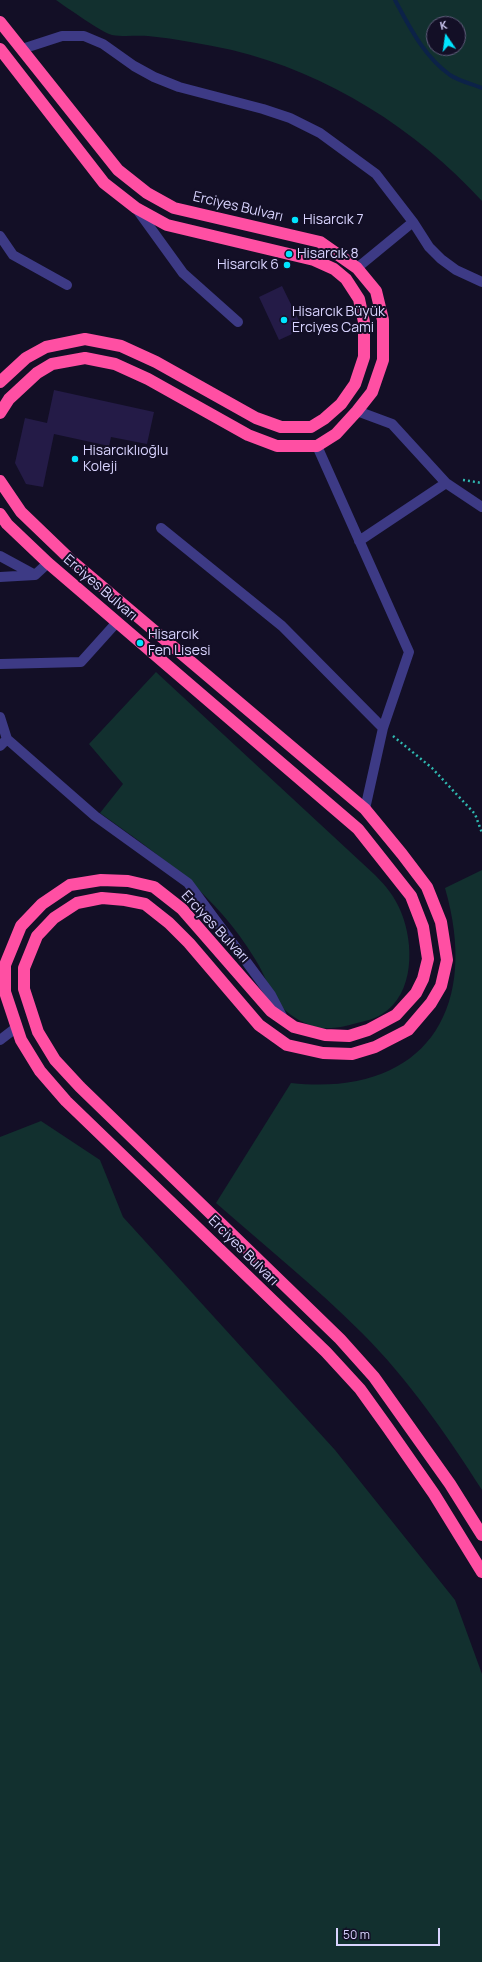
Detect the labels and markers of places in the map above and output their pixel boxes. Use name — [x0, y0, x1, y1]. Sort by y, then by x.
place label: Hisarcık 7 — [303, 212, 363, 228]
marker: Hisarcık 7 — [290, 215, 300, 225]
place label: Hisarcık 8 — [297, 246, 359, 262]
marker: Hisarcık 8 — [284, 249, 294, 259]
place label: Hisarcık 6 — [217, 257, 279, 273]
marker: Hisarcık 6 — [282, 260, 292, 270]
place label: Hisarcık Büyük Erciyes Cami — [292, 304, 385, 336]
marker: Hisarcık Büyük Erciyes Cami — [279, 315, 289, 325]
place label: Hisarcıklıoğlu Koleji — [83, 443, 168, 476]
marker: Hisarcıklıoğlu Koleji — [70, 454, 80, 464]
place label: Hisarcık Fen Lisesi — [148, 627, 210, 660]
marker: Hisarcık Fen Lisesi — [135, 638, 145, 648]

